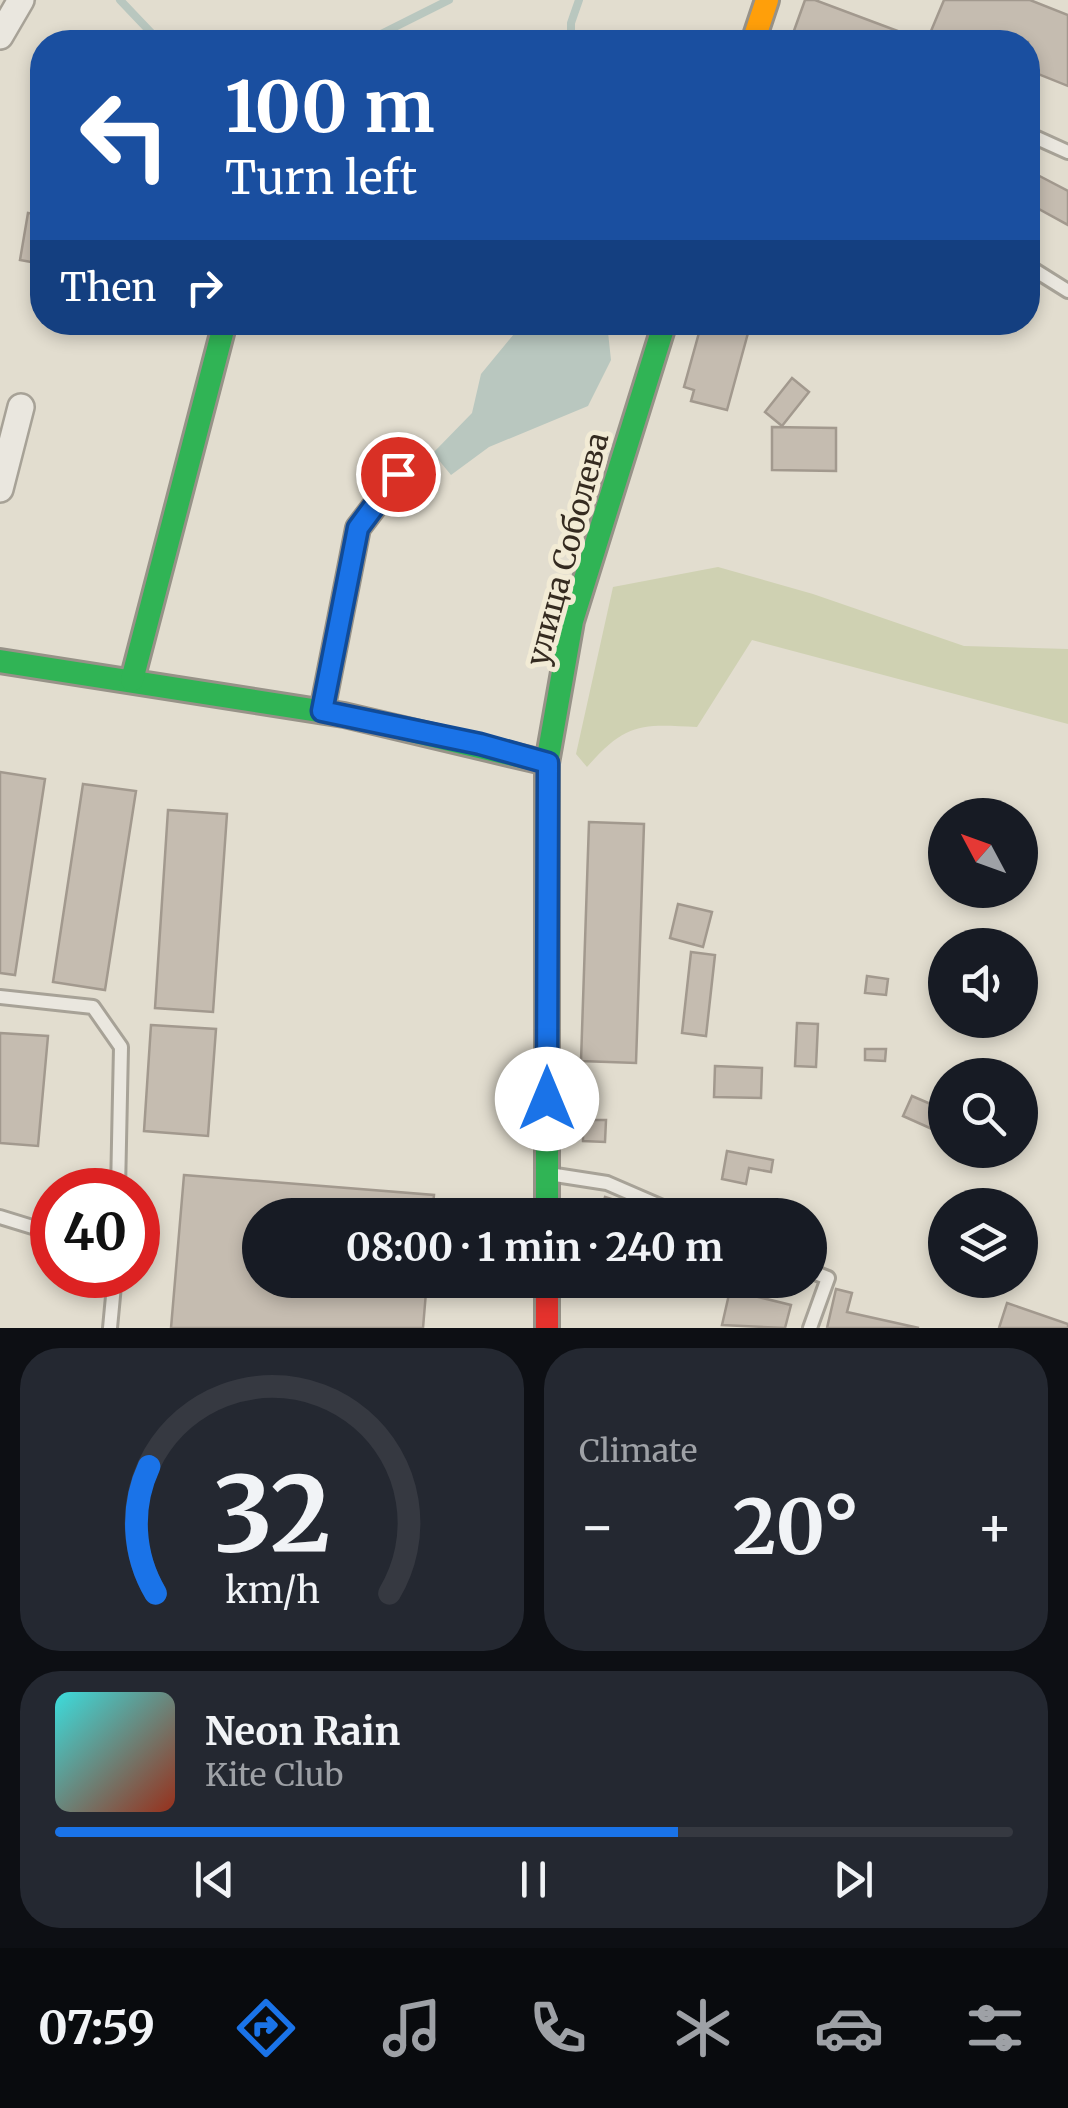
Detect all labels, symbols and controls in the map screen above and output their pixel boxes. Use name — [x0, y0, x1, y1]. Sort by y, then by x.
text: 100 m — [225, 63, 435, 151]
icon: left — [60, 70, 190, 200]
text: Turn left — [225, 150, 417, 206]
icon: right — [177, 260, 232, 315]
text: Then — [60, 264, 157, 311]
street label: улица Соболева — [518, 428, 616, 670]
pin — [356, 432, 441, 517]
icon: arrive — [371, 447, 426, 502]
north arrow — [928, 798, 1038, 908]
map controls — [928, 798, 1038, 1298]
button: sound — [928, 928, 1038, 1038]
position arrow — [495, 1047, 599, 1151]
button: search — [928, 1058, 1038, 1168]
speed limit sign: 40 — [30, 1168, 160, 1298]
button: layers — [928, 1188, 1038, 1298]
text: 08:00 · 1 min · 240 m — [346, 1224, 723, 1271]
text: Climate — [579, 1431, 697, 1471]
text: 32 — [213, 1449, 331, 1579]
text: 20° — [732, 1480, 860, 1574]
text: − — [579, 1492, 616, 1561]
text: + — [976, 1492, 1013, 1561]
text: km/h — [225, 1568, 319, 1613]
text: Neon Rain — [205, 1708, 400, 1755]
text: Kite Club — [205, 1755, 343, 1795]
icon: previous — [187, 1852, 242, 1907]
icon: pause — [506, 1852, 561, 1907]
icon: next — [826, 1852, 881, 1907]
icon: directions — [231, 1993, 301, 2063]
icon: music — [377, 1993, 447, 2063]
icon: phone — [523, 1993, 593, 2063]
icon: climate — [668, 1993, 738, 2063]
icon: car — [814, 1993, 884, 2063]
icon: filters — [960, 1993, 1030, 2063]
text: 07:59 — [38, 2000, 155, 2056]

